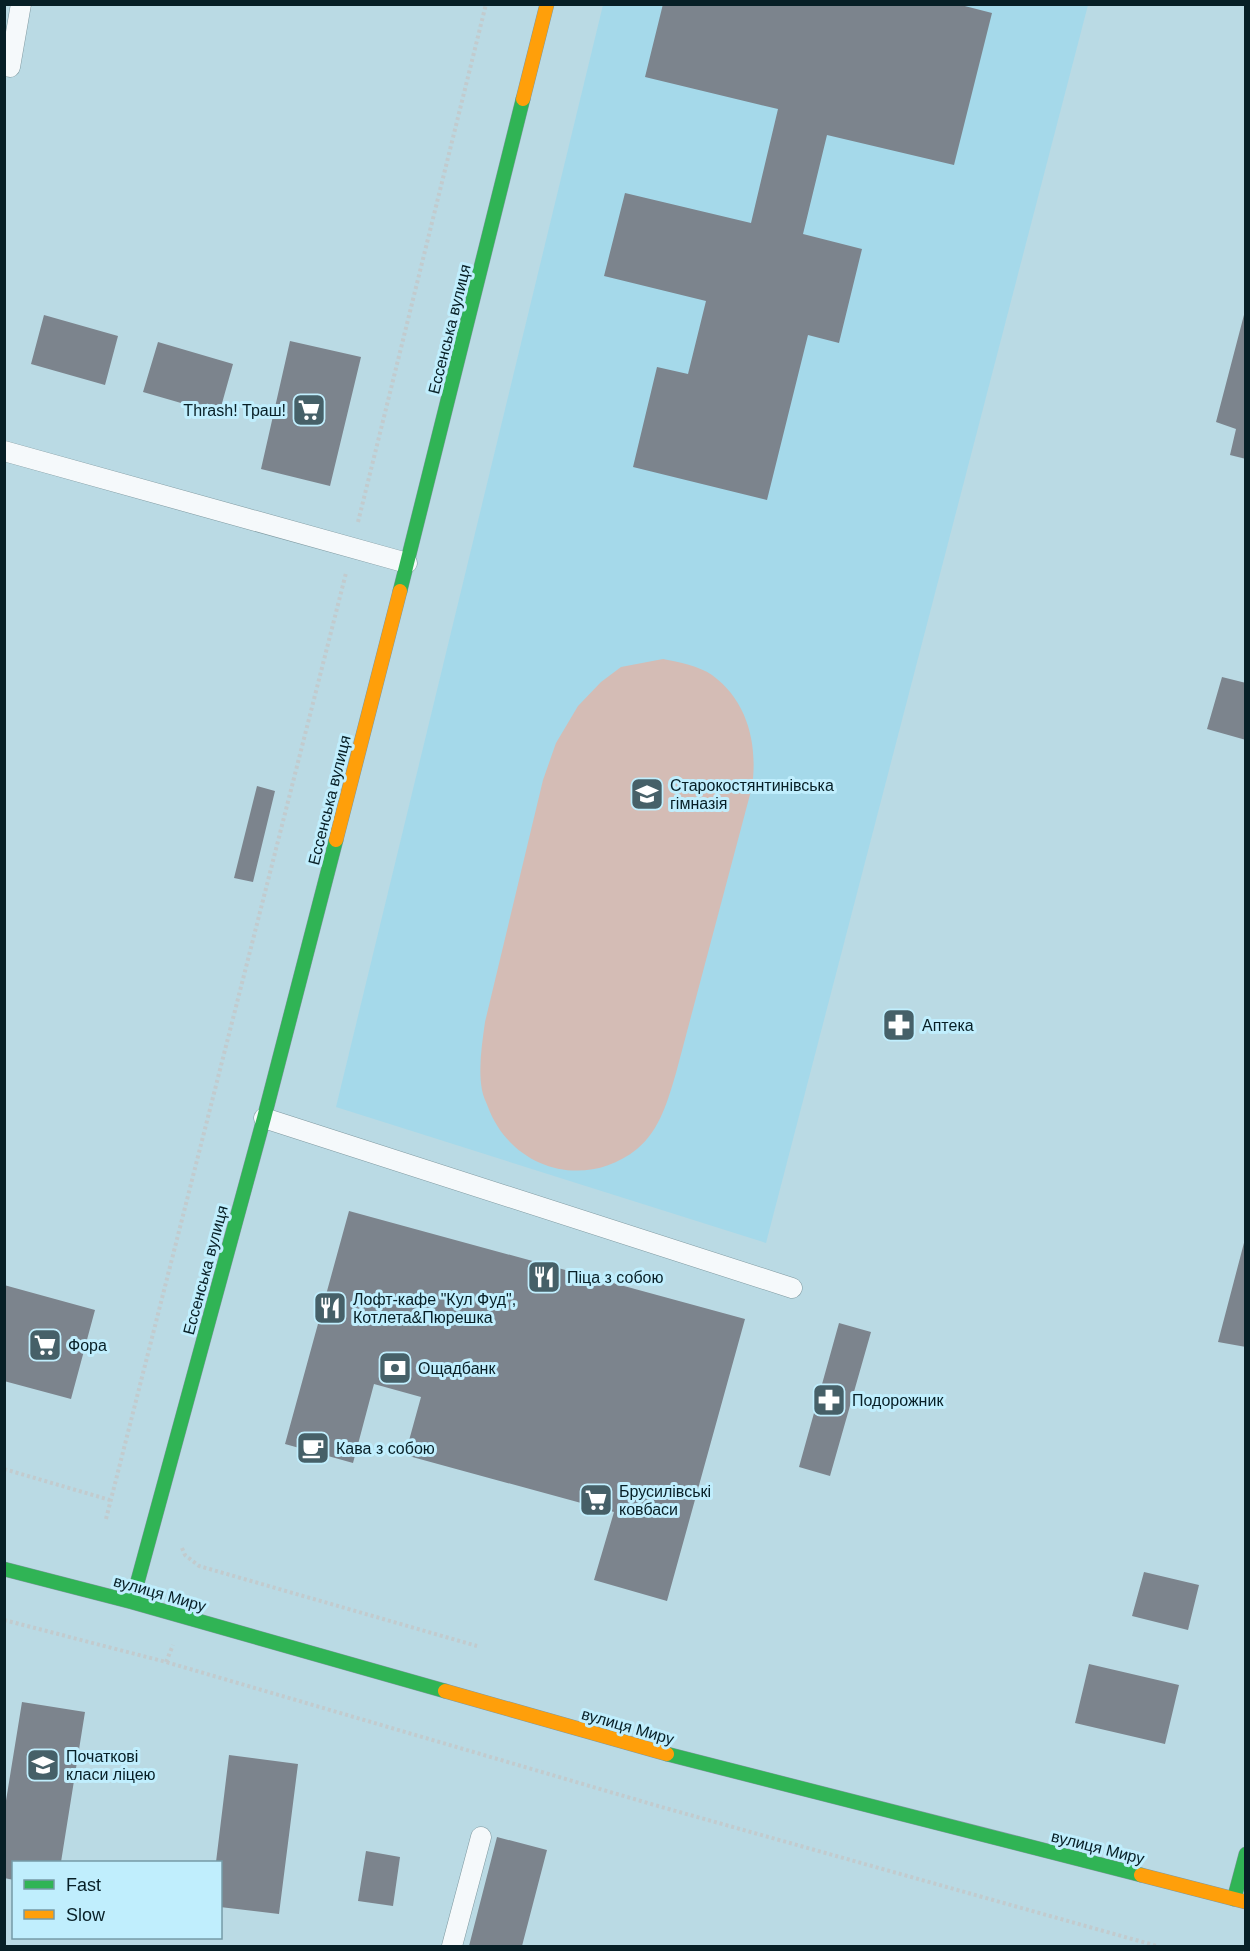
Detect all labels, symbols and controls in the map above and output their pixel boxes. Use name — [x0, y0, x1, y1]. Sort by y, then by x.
street label: Ессенська вулиця — [425, 262, 474, 396]
supermarket icon: Thrash! Траш! — [291, 392, 327, 428]
place label: Thrash! Траш! — [183, 402, 286, 419]
street label: Ессенська вулиця — [305, 733, 354, 867]
school or university icon: Старокостянтинівська гімназія — [629, 776, 665, 812]
place label: Старокостянтинівська гімназія — [670, 777, 834, 812]
pharmacy icon: Аптека — [881, 1007, 917, 1043]
place label: Аптека — [922, 1017, 974, 1034]
street label: Ессенська вулиця — [180, 1204, 231, 1337]
restaurant icon: Піца з собою — [526, 1259, 562, 1295]
place label: Піца з собою — [567, 1269, 663, 1286]
restaurant icon: Лофт-кафе "Кул Фуд", Котлета&Пюрешка — [312, 1290, 348, 1326]
place label: Лофт-кафе "Кул Фуд", Котлета&Пюрешка — [353, 1291, 516, 1326]
supermarket icon: Фора — [27, 1327, 63, 1363]
place label: Фора — [68, 1337, 107, 1354]
bank icon: Ощадбанк — [377, 1350, 413, 1386]
place label: Ощадбанк — [418, 1360, 496, 1377]
pharmacy icon: Подорожник — [811, 1382, 847, 1418]
place label: Подорожник — [852, 1392, 944, 1409]
cafe icon: Кава з собою — [295, 1430, 331, 1466]
place label: Кава з собою — [336, 1440, 435, 1457]
supermarket icon: Брусилівські ковбаси — [578, 1482, 614, 1518]
place label: Брусилівські ковбаси — [619, 1483, 711, 1518]
street label: вулиця Миру — [112, 1572, 208, 1615]
street label: вулиця Миру — [580, 1705, 676, 1748]
school or university icon: Початкові класи ліцею — [25, 1747, 61, 1783]
place label: Початкові класи ліцею — [66, 1748, 156, 1783]
street label: вулиця Миру — [1050, 1828, 1146, 1867]
legend — [12, 1861, 222, 1939]
text: Fast — [66, 1875, 101, 1895]
text: Slow — [66, 1905, 106, 1925]

